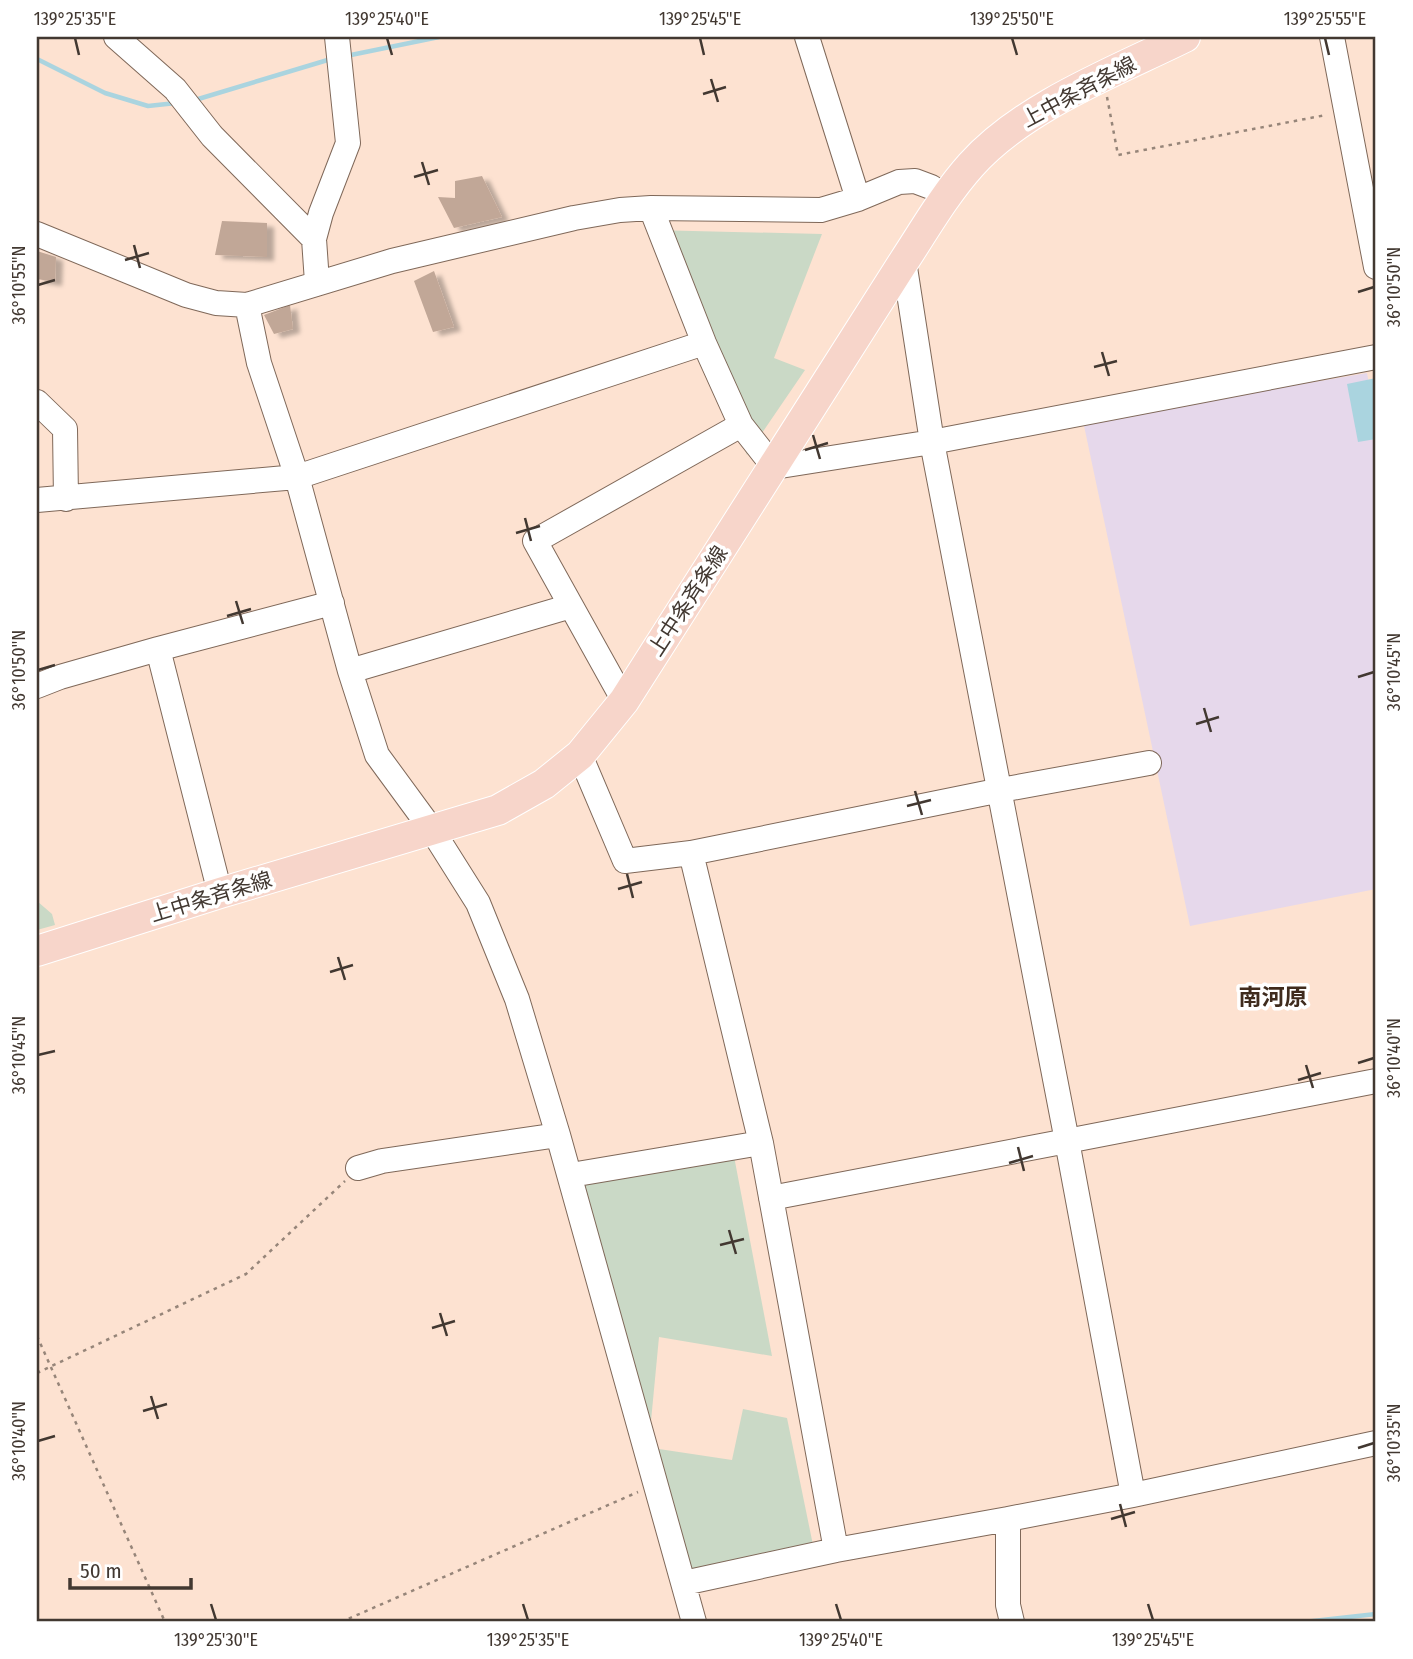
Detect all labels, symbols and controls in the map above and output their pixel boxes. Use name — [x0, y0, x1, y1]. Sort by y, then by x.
text: 139°25'35"E — [34, 8, 116, 30]
text: 139°25'40"E — [345, 8, 429, 30]
text: 139°25'45"E — [659, 8, 741, 30]
text: 139°25'50"E — [970, 8, 1054, 30]
text: 139°25'55"E — [1284, 8, 1366, 30]
street label: 上中条斉条線 — [1017, 51, 1141, 133]
text: 36°10'55"N — [8, 246, 30, 324]
text: 36°10'50"N — [1383, 247, 1405, 327]
street label: 上中条斉条線 — [643, 541, 733, 661]
text: 36°10'50"N — [8, 630, 30, 710]
text: 36°10'45"N — [1383, 633, 1405, 711]
street label: 上中条斉条線 — [147, 866, 275, 928]
district label: 南河原 — [1239, 983, 1308, 1011]
text: 36°10'45"N — [8, 1016, 30, 1094]
text: 36°10'40"N — [1383, 1018, 1405, 1098]
text: 36°10'40"N — [8, 1401, 30, 1481]
text: 36°10'35"N — [1383, 1404, 1405, 1482]
scale bar — [70, 1547, 191, 1591]
text: 50 m — [80, 1558, 122, 1584]
text: 139°25'30"E — [174, 1629, 258, 1651]
text: 139°25'35"E — [487, 1629, 569, 1651]
text: 139°25'40"E — [799, 1629, 883, 1651]
text: 139°25'45"E — [1112, 1629, 1194, 1651]

